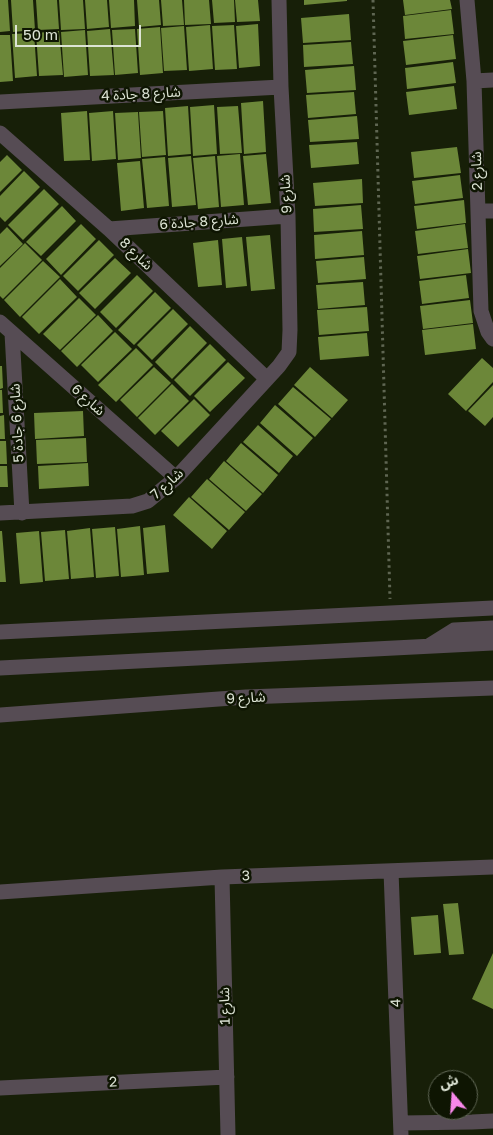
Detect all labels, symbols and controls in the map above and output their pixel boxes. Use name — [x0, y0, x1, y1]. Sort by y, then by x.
scale bar — [18, 15, 144, 47]
text: 50 m — [23, 25, 58, 43]
street label: شارع 8 جادة 4 — [101, 84, 181, 104]
street label: شارع 2 — [468, 151, 486, 191]
street label: شارع 9 — [277, 174, 295, 214]
street label: شارع 8 جادة 6 — [159, 211, 239, 233]
street label: شارع 8 — [116, 234, 156, 274]
street label: شارع 6 — [68, 381, 108, 419]
street label: شارع 6 جادة 5 — [7, 383, 27, 463]
street label: شارع 7 — [147, 465, 187, 503]
street label: شارع 9 — [226, 689, 266, 707]
street label: 3 — [242, 867, 250, 885]
street label: شارع 1 — [216, 987, 234, 1025]
street label: 4 — [387, 998, 405, 1008]
north arrow — [428, 1070, 478, 1120]
text: ش — [437, 1070, 460, 1092]
street label: 2 — [109, 1073, 117, 1091]

